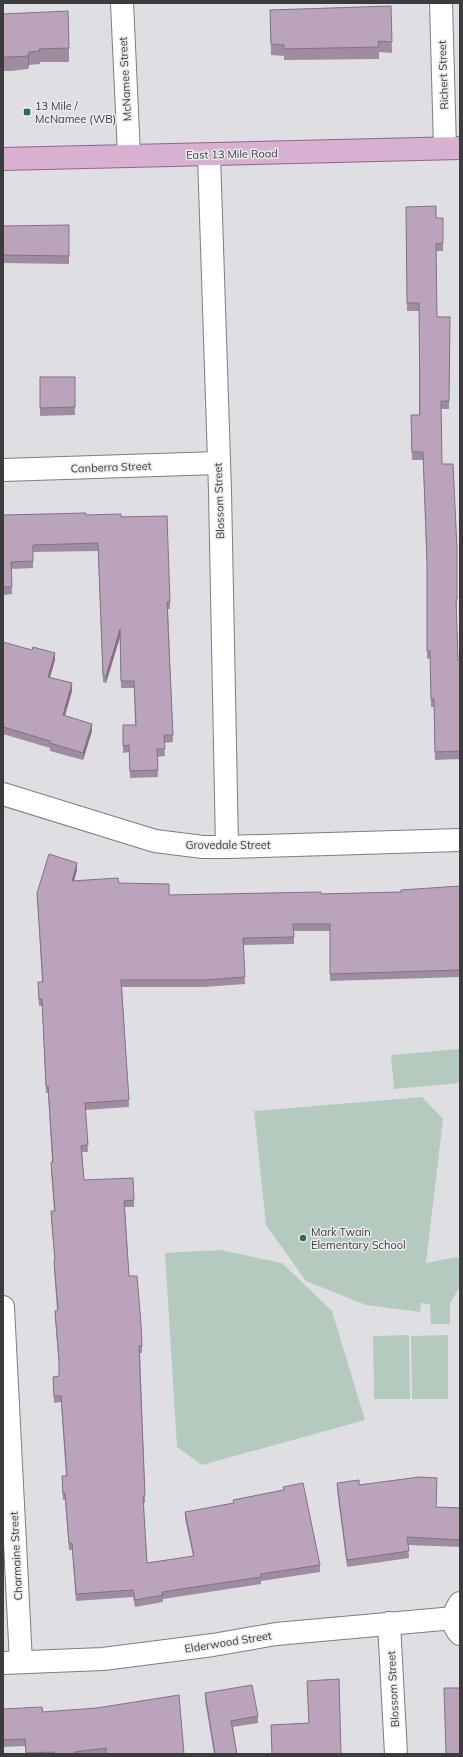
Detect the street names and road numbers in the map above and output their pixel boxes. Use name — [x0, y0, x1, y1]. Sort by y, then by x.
street label: McNamee Street — [116, 36, 134, 122]
street label: Richert Street — [435, 40, 451, 110]
street label: East 13 Mile Road — [186, 146, 278, 162]
street label: Canberra Street — [70, 459, 152, 475]
street label: Blossom Street — [211, 462, 227, 539]
street label: Grovedale Street — [186, 838, 271, 852]
street label: Charmaine Street — [7, 1511, 25, 1601]
street label: Elderwood Street — [183, 1628, 273, 1656]
street label: Blossom Street — [384, 1650, 402, 1728]

